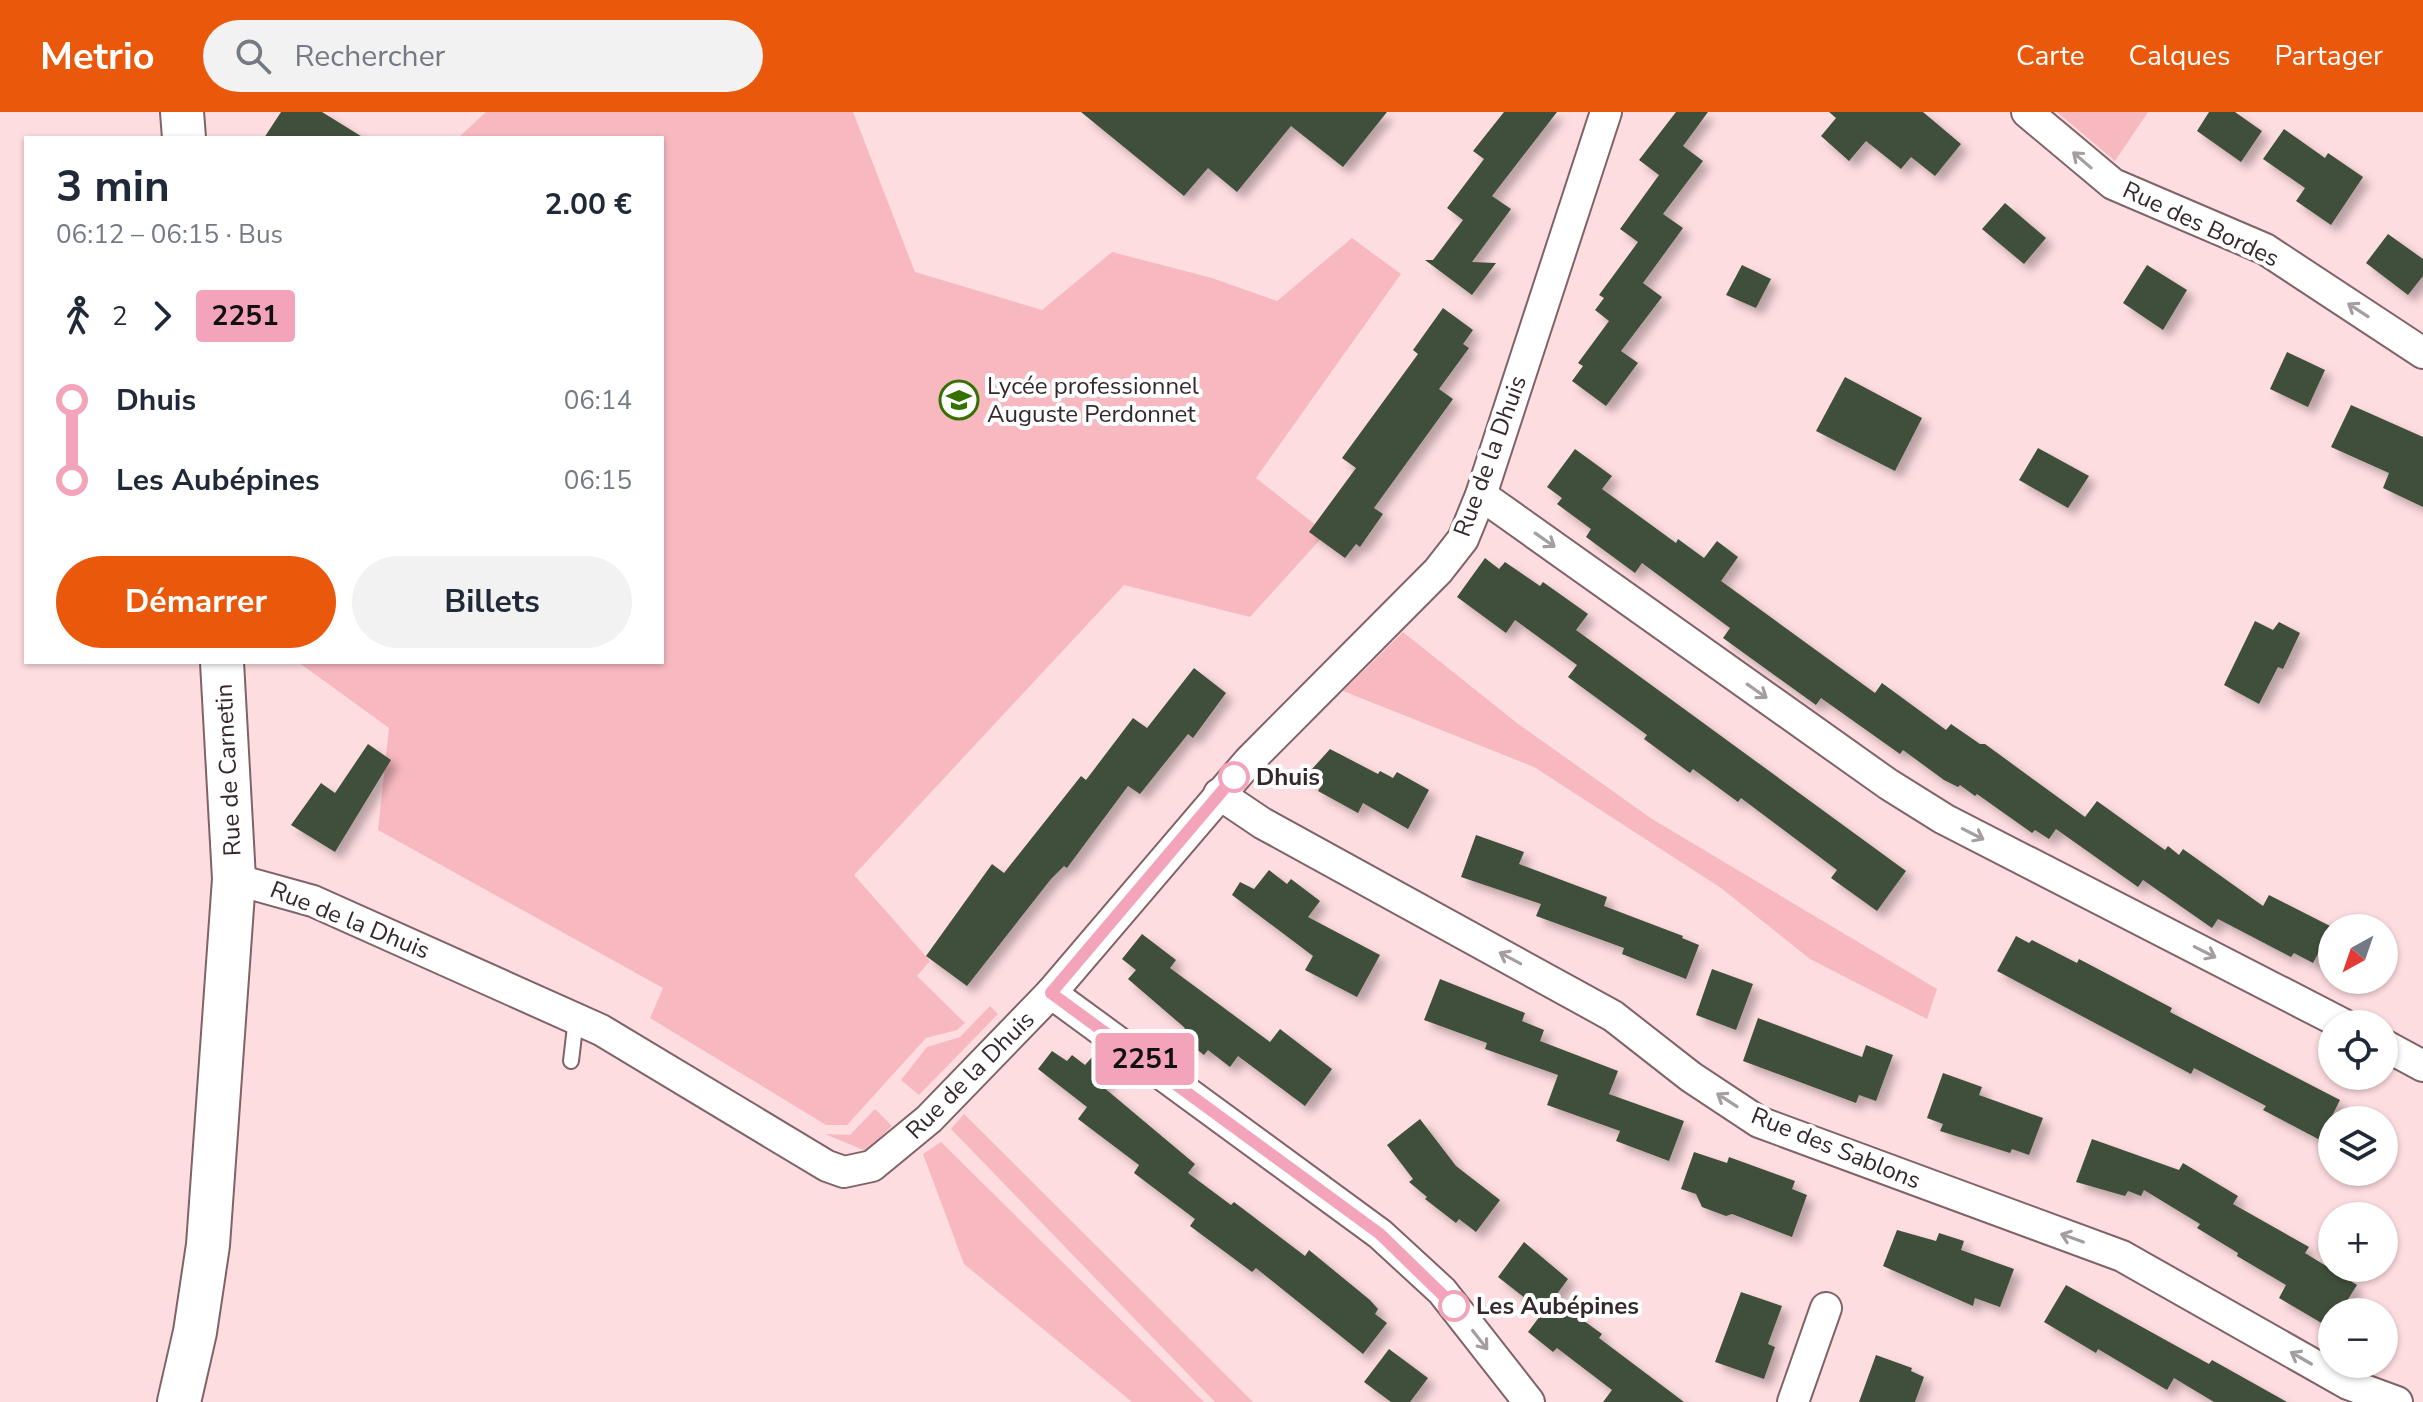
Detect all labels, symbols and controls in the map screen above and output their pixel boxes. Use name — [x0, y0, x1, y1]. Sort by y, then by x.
search box — [203, 20, 763, 92]
text: Metrio — [40, 31, 155, 82]
icon: search — [231, 34, 275, 78]
text: Rechercher — [295, 36, 445, 77]
text: Carte — [2016, 37, 2085, 75]
text: Calques — [2129, 37, 2230, 75]
text: Partager — [2274, 37, 2383, 75]
one-way arrow — [2072, 151, 2092, 169]
text: 3 min — [56, 157, 170, 217]
street label: Rue des Bordes — [2118, 174, 2284, 274]
text: 2.00 € — [544, 184, 632, 225]
text: 06:12 – 06:15 · Bus — [56, 217, 283, 252]
icon: walk — [56, 294, 100, 338]
icon: forward — [140, 294, 184, 338]
text: 2251 — [212, 297, 279, 335]
text: 2 — [112, 299, 128, 334]
one-way arrow — [2347, 302, 2370, 318]
place label: Lycée professionnel Auguste Perdonnet — [987, 370, 1199, 430]
street label: Rue de la Dhuis — [1446, 371, 1534, 541]
school or university icon: Lycée professionnel Auguste Perdonnet — [938, 379, 980, 421]
text: Dhuis — [116, 380, 196, 421]
text: 06:14 — [564, 383, 632, 418]
text: Les Aubépines — [116, 460, 320, 501]
text: 06:15 — [564, 463, 632, 498]
one-way arrow — [1533, 532, 1555, 548]
button: Démarrer — [56, 556, 336, 648]
button: Billets — [352, 556, 632, 648]
one-way arrow — [1745, 682, 1767, 699]
street label: Rue de Carnetin — [208, 683, 248, 857]
place label: Dhuis — [1256, 761, 1320, 793]
marker: Dhuis — [1219, 762, 1249, 792]
one-way arrow — [1961, 827, 1985, 842]
street label: Rue de la Dhuis — [265, 873, 435, 967]
north arrow — [2318, 914, 2398, 994]
map controls — [2318, 914, 2398, 1378]
one-way arrow — [2192, 945, 2216, 961]
one-way arrow — [1498, 950, 1522, 966]
street label: Rue de la Dhuis — [899, 1004, 1041, 1146]
button: locate — [2318, 1010, 2398, 1090]
line badge: 2251 — [1089, 1033, 1201, 1085]
text: 2251 — [1111, 1040, 1179, 1078]
one-way arrow — [1716, 1092, 1739, 1108]
street label: Rue des Sablons — [1747, 1099, 1925, 1197]
button: layers — [2318, 1106, 2398, 1186]
button: + — [2318, 1202, 2398, 1282]
one-way arrow — [2059, 1229, 2084, 1244]
place label: Les Aubépines — [1476, 1290, 1639, 1322]
marker: Les Aubépines — [1439, 1291, 1469, 1321]
button: − — [2318, 1298, 2398, 1378]
one-way arrow — [1472, 1329, 1489, 1350]
one-way arrow — [2290, 1350, 2314, 1365]

